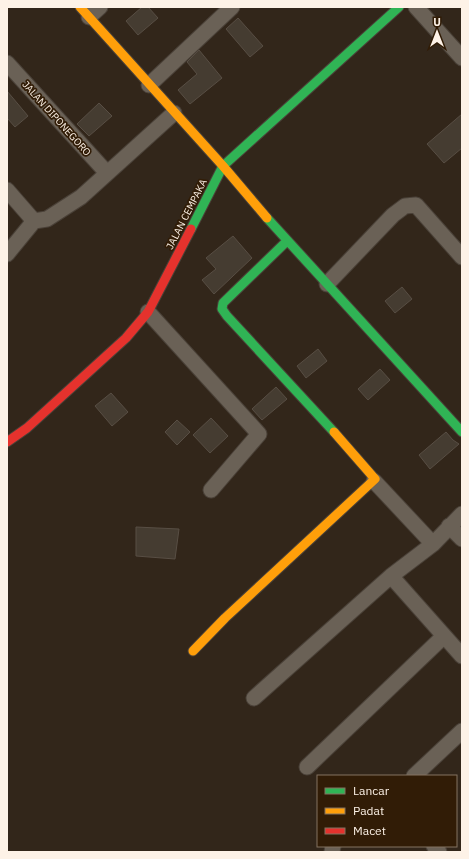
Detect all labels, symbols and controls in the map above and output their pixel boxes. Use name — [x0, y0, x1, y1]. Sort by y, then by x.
north arrow — [417, 12, 457, 52]
text: U — [433, 15, 441, 29]
street label: JALAN DIPONEGORO — [19, 78, 94, 159]
street label: JALAN CEMPAKA — [163, 176, 210, 252]
legend — [317, 775, 457, 847]
text: Lancar — [353, 783, 390, 798]
text: Padat — [353, 803, 384, 818]
text: Macet — [353, 823, 386, 838]

